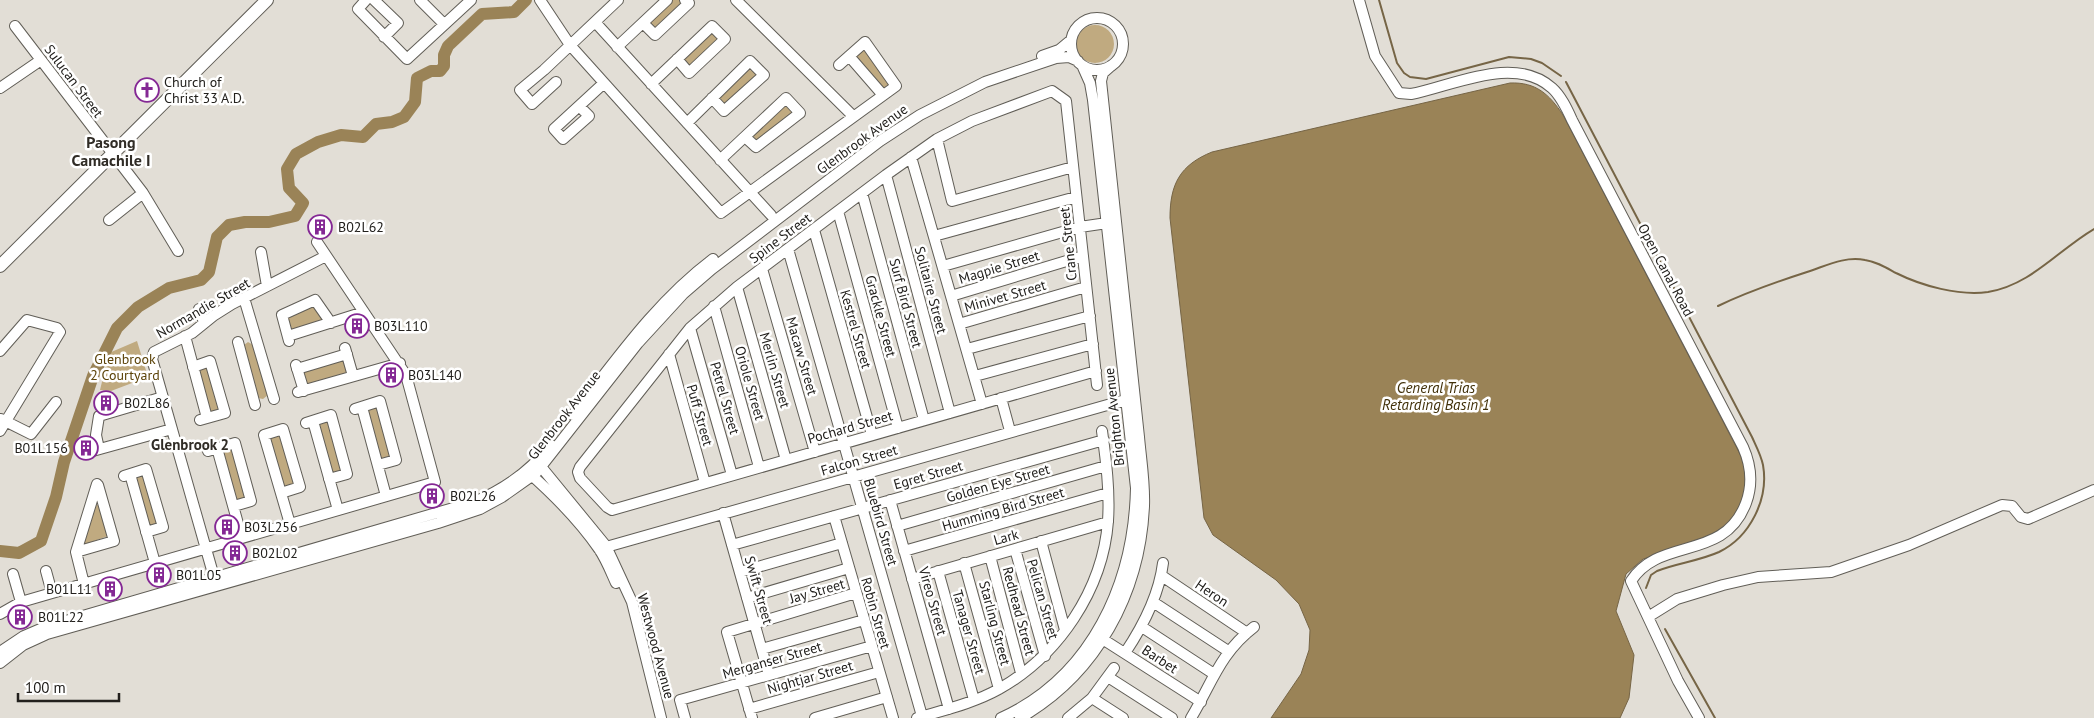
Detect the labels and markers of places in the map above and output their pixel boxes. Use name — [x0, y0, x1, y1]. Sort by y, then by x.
place label: Church of Christ 33 A.D. — [164, 73, 244, 107]
church icon: Church of Christ 33 A.D. — [134, 77, 160, 103]
building icon: B02L62 — [307, 214, 333, 240]
place label: B02L62 — [338, 218, 384, 236]
building icon: B03L110 — [344, 313, 370, 339]
place label: B03L110 — [374, 317, 428, 335]
building icon: B03L140 — [378, 362, 404, 388]
place label: B03L140 — [408, 366, 462, 384]
building icon: B02L86 — [93, 390, 119, 416]
place label: B02L86 — [124, 394, 170, 412]
building icon: B01L156 — [73, 435, 99, 461]
place label: B01L156 — [14, 439, 68, 457]
building icon: B02L26 — [419, 483, 445, 509]
place label: B02L26 — [450, 487, 496, 505]
building icon: B03L256 — [214, 514, 240, 540]
place label: B03L256 — [244, 518, 298, 536]
building icon: B02L02 — [222, 540, 248, 566]
place label: B02L02 — [252, 544, 298, 562]
building icon: B01L05 — [146, 562, 172, 588]
place label: B01L05 — [176, 566, 222, 584]
building icon: B01L11 — [97, 576, 123, 602]
place label: B01L11 — [46, 580, 92, 598]
building icon: B01L22 — [7, 604, 33, 630]
place label: B01L22 — [38, 608, 84, 626]

